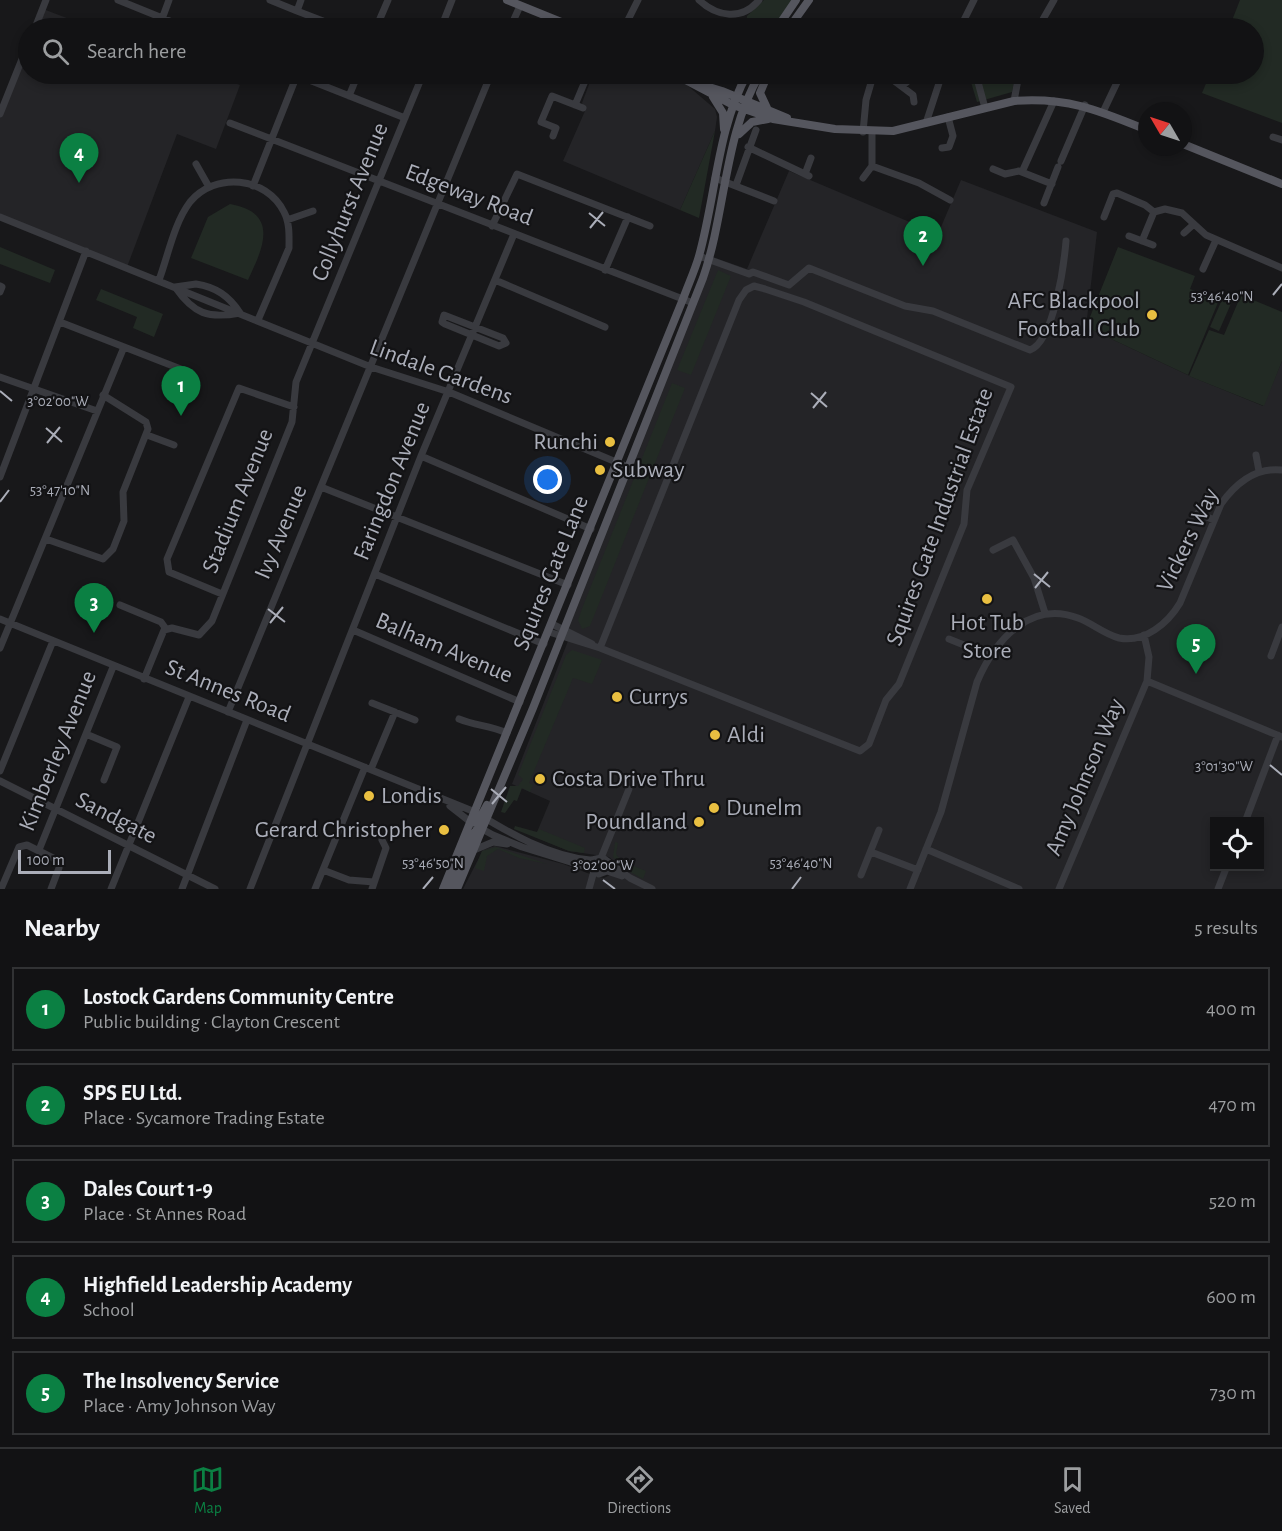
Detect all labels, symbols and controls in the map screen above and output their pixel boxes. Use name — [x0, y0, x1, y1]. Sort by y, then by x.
search box — [18, 18, 1264, 84]
icon: search — [39, 35, 72, 68]
text: Search here — [87, 40, 186, 62]
north arrow — [1138, 102, 1192, 156]
street label: Collyhurst Avenue — [307, 119, 393, 285]
pin: 4 — [60, 134, 98, 183]
street label: Edgeway Road — [402, 160, 536, 230]
pin: 2 — [904, 216, 942, 266]
place label: AFC Blackpool Football Club — [1008, 289, 1140, 341]
text: 53°46'40"N — [1190, 289, 1254, 304]
marker: AFC Blackpool Football Club — [1145, 308, 1159, 322]
street label: Lindale Gardens — [366, 335, 516, 409]
pin: 1 — [162, 366, 201, 416]
street label: Squires Gate Industrial Estate — [882, 385, 998, 649]
text: 3°02'00"W — [27, 394, 89, 409]
street label: Faringdon Avenue — [349, 398, 435, 564]
street label: Stadium Avenue — [198, 425, 278, 577]
place label: Runchi — [533, 430, 598, 454]
marker: Runchi — [603, 435, 617, 449]
place label: Subway — [612, 458, 684, 482]
marker: Subway — [593, 463, 607, 477]
your location — [533, 465, 562, 494]
street label: Ivy Avenue — [250, 481, 312, 583]
text: 53°47'10"N — [30, 483, 90, 498]
street label: Vickers Way — [1153, 484, 1223, 596]
street label: Squires Gate Lane — [509, 492, 593, 654]
pin: 3 — [74, 584, 113, 633]
marker: Hot Tub Store — [980, 592, 994, 606]
street label: Balham Avenue — [372, 608, 516, 688]
place label: Hot Tub Store — [950, 611, 1024, 663]
pin: 5 — [1176, 624, 1216, 674]
street label: St Annes Road — [162, 655, 294, 727]
street label: Kimberley Avenue — [15, 667, 101, 835]
place label: Currys — [629, 685, 688, 709]
marker: Currys — [610, 690, 624, 704]
street label: Amy Johnson Way — [1041, 695, 1129, 859]
place label: Aldi — [727, 723, 765, 747]
marker: Aldi — [708, 728, 722, 742]
text: 3°01'30"W — [1195, 759, 1254, 774]
place label: Costa Drive Thru — [552, 767, 705, 791]
marker: Costa Drive Thru — [533, 772, 547, 786]
place label: Londis — [381, 784, 442, 808]
street label: Sandgate — [72, 787, 160, 849]
marker: Londis — [362, 789, 376, 803]
place label: Dunelm — [726, 796, 802, 820]
marker: Dunelm — [707, 801, 721, 815]
place label: Poundland — [585, 810, 687, 834]
marker: Poundland — [692, 815, 706, 829]
map controls — [1210, 817, 1264, 871]
button: locate — [1210, 817, 1264, 871]
place label: Gerard Christopher — [255, 818, 432, 842]
marker: Gerard Christopher — [437, 823, 451, 837]
scale bar — [18, 847, 111, 874]
text: 100 m — [27, 852, 65, 868]
text: 53°46'50"N — [402, 856, 464, 871]
text: 53°46'40"N — [769, 856, 833, 871]
text: 3°02'00"W — [572, 858, 634, 873]
text: Nearby — [24, 915, 100, 941]
text: 5 results — [1194, 918, 1258, 938]
text: Lostock Gardens Community Centre — [83, 986, 394, 1008]
text: 1 — [42, 999, 49, 1019]
text: 400 m — [1206, 999, 1256, 1019]
text: Public building · Clayton Crescent — [83, 1012, 340, 1032]
text: SPS EU Ltd. — [83, 1082, 182, 1104]
text: 2 — [41, 1095, 50, 1115]
text: 470 m — [1208, 1095, 1256, 1115]
text: Place · Sycamore Trading Estate — [83, 1108, 325, 1128]
text: Dales Court 1-9 — [83, 1178, 213, 1200]
text: 3 — [41, 1191, 50, 1211]
text: 520 m — [1209, 1191, 1256, 1211]
text: Place · St Annes Road — [83, 1204, 246, 1224]
text: Highfield Leadership Academy — [83, 1274, 352, 1296]
text: 4 — [40, 1287, 51, 1307]
text: 600 m — [1206, 1287, 1256, 1307]
text: School — [83, 1300, 135, 1320]
text: The Insolvency Service — [83, 1370, 279, 1392]
text: 5 — [41, 1383, 50, 1403]
text: 730 m — [1210, 1383, 1256, 1403]
text: Place · Amy Johnson Way — [83, 1396, 276, 1416]
tab: Map — [191, 1463, 224, 1518]
tab: Directions — [607, 1463, 671, 1518]
tab: Saved — [1054, 1463, 1091, 1518]

